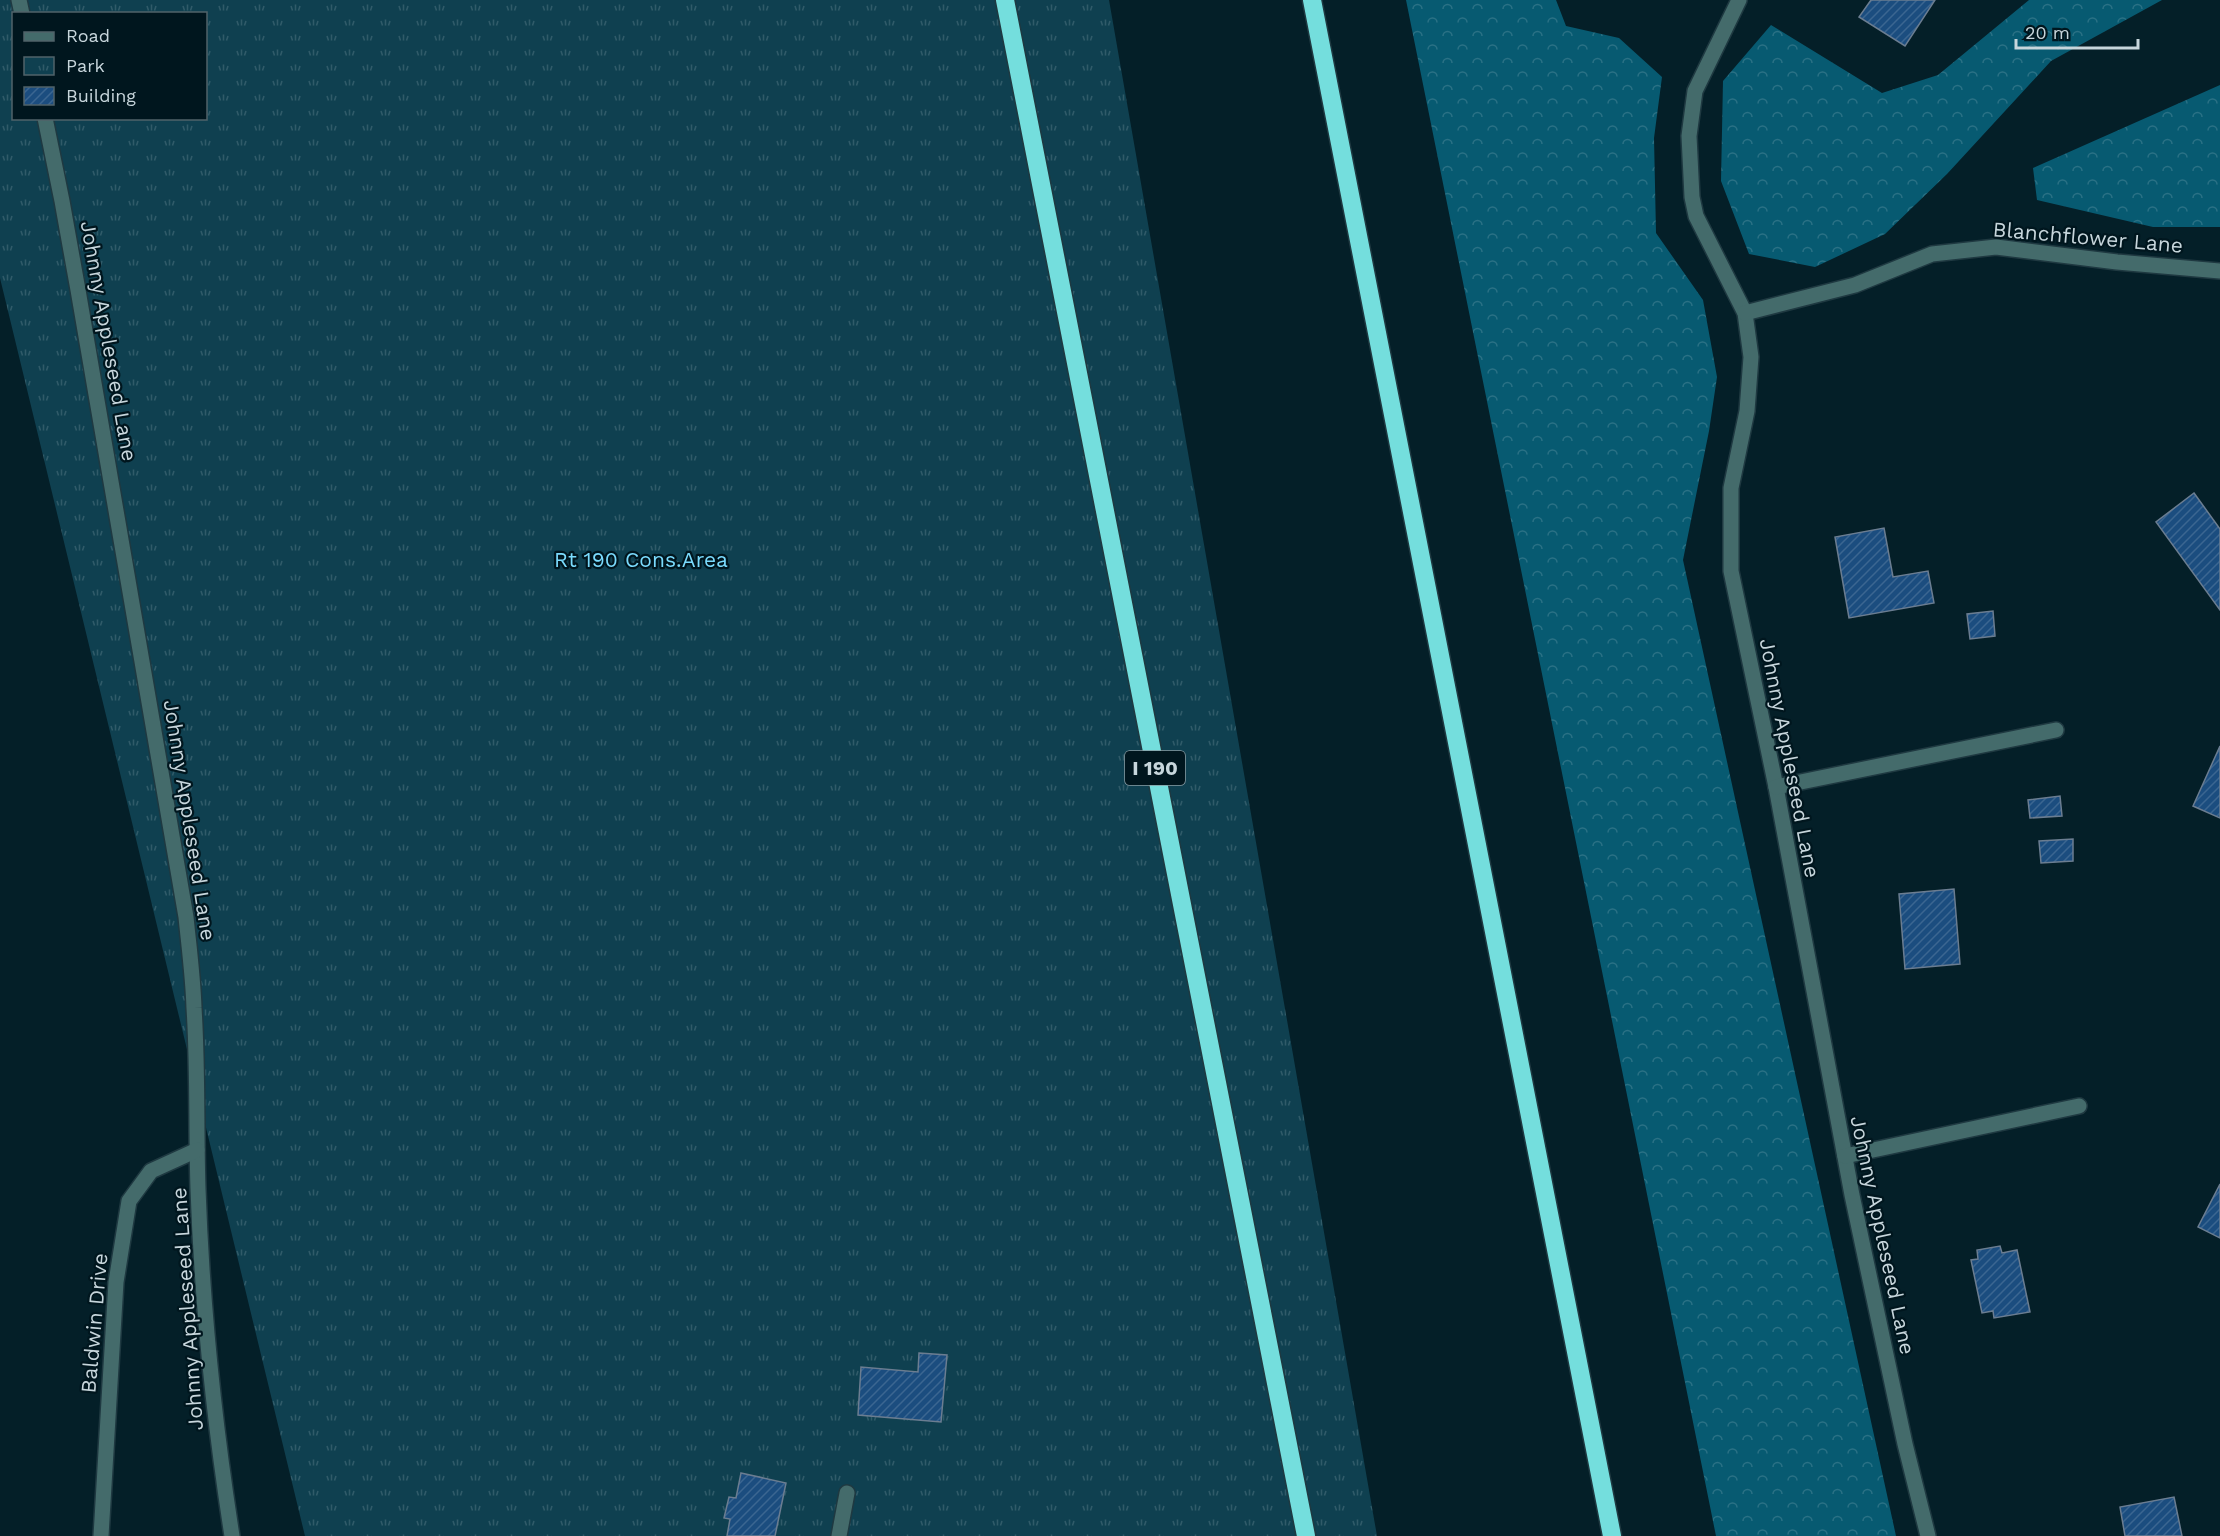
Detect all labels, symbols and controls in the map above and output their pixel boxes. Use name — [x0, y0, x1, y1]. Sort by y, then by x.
legend — [12, 12, 207, 120]
scale bar — [2016, 12, 2138, 50]
text: 20 m — [2025, 22, 2070, 43]
text: Road — [66, 25, 110, 46]
text: Park — [66, 55, 105, 76]
text: Building — [66, 85, 136, 106]
street label: Blanchflower Lane — [1992, 216, 2184, 258]
street label: Johnny Appleseed Lane — [76, 219, 142, 463]
park label: Rt 190 Cons.Area — [554, 547, 728, 572]
street label: Johnny Appleseed Lane — [1754, 636, 1826, 880]
street label: Johnny Appleseed Lane — [159, 698, 221, 942]
road number: I 190 — [1125, 751, 1185, 785]
street label: Johnny Appleseed Lane — [1845, 1113, 1921, 1357]
street label: Johnny Appleseed Lane — [166, 1187, 208, 1431]
street label: Baldwin Drive — [75, 1252, 113, 1394]

